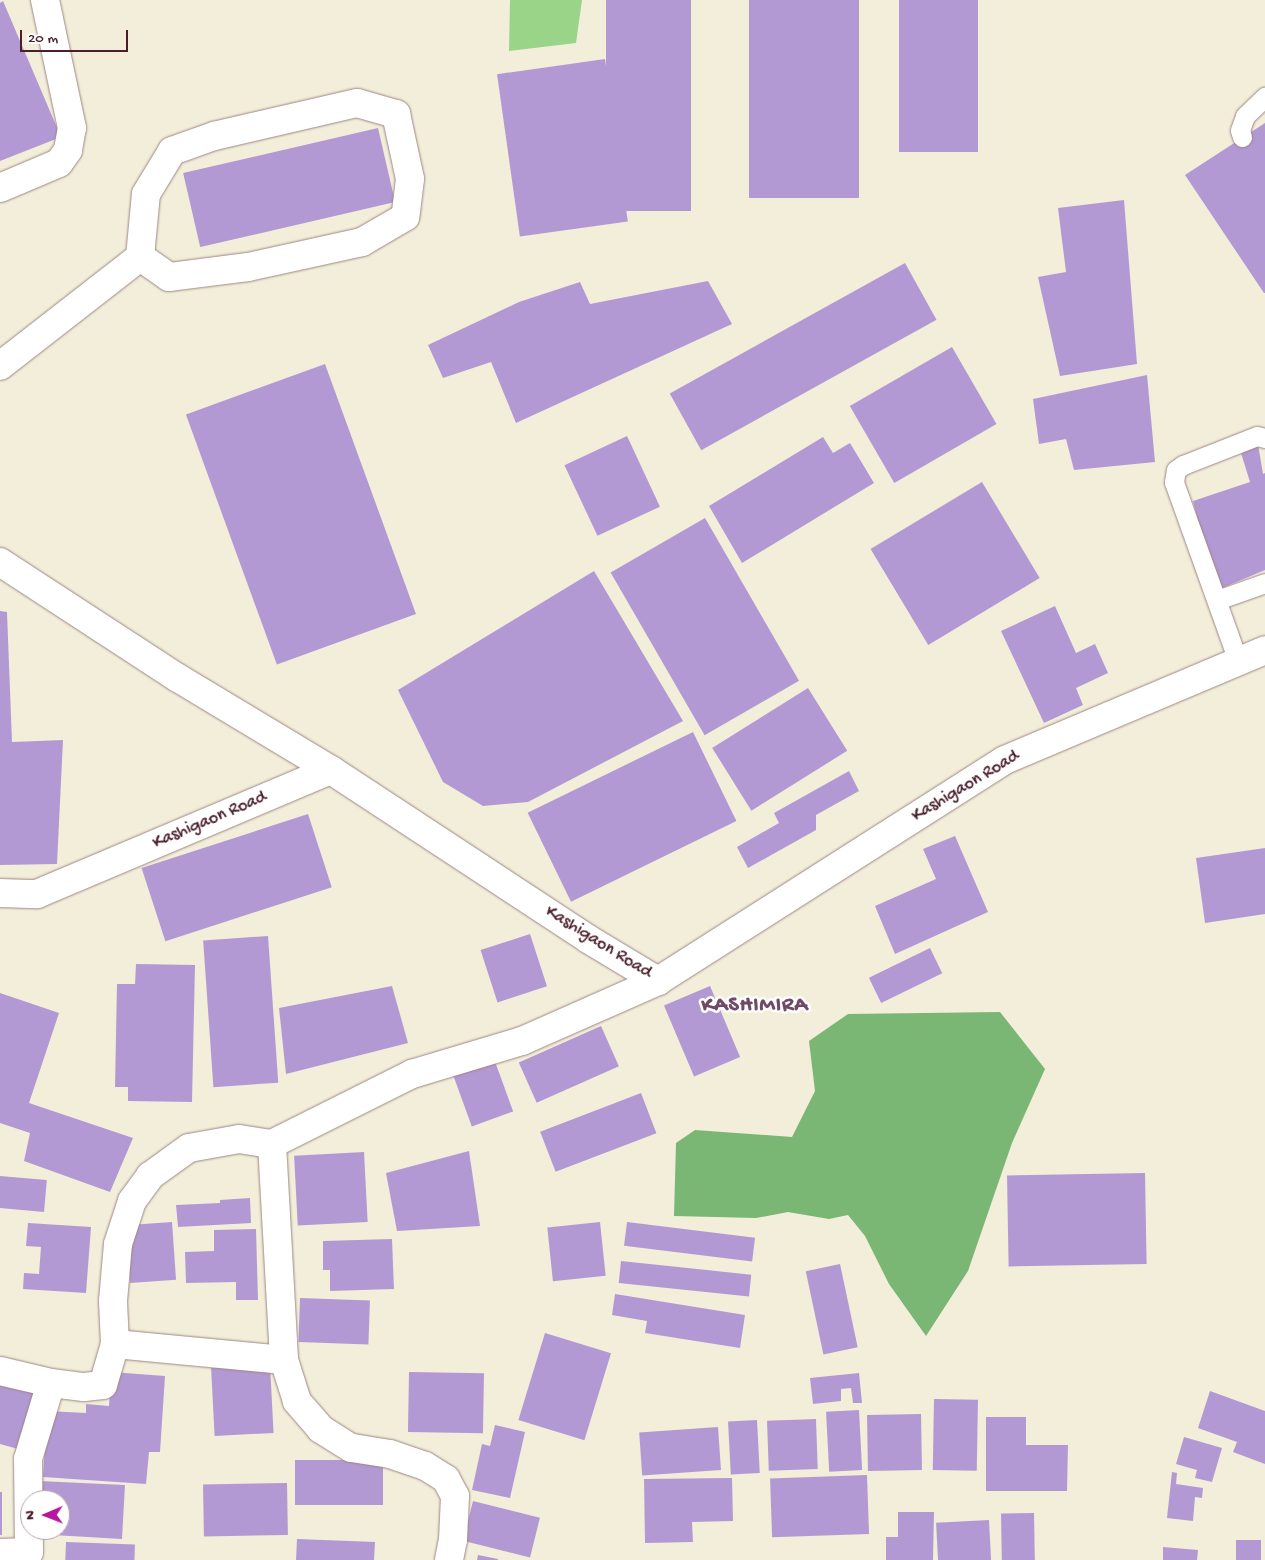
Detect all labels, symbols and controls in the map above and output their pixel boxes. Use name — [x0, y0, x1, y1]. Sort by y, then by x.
scale bar — [22, 20, 130, 52]
text: 20 m — [28, 30, 58, 48]
street label: Kashigaon Road — [908, 746, 1024, 828]
street label: Kashigaon Road — [150, 787, 270, 855]
street label: Kashigaon Road — [541, 902, 655, 984]
district label: KASHIMIRA — [700, 994, 810, 1020]
north arrow — [20, 1490, 70, 1540]
text: N — [22, 1511, 39, 1520]

